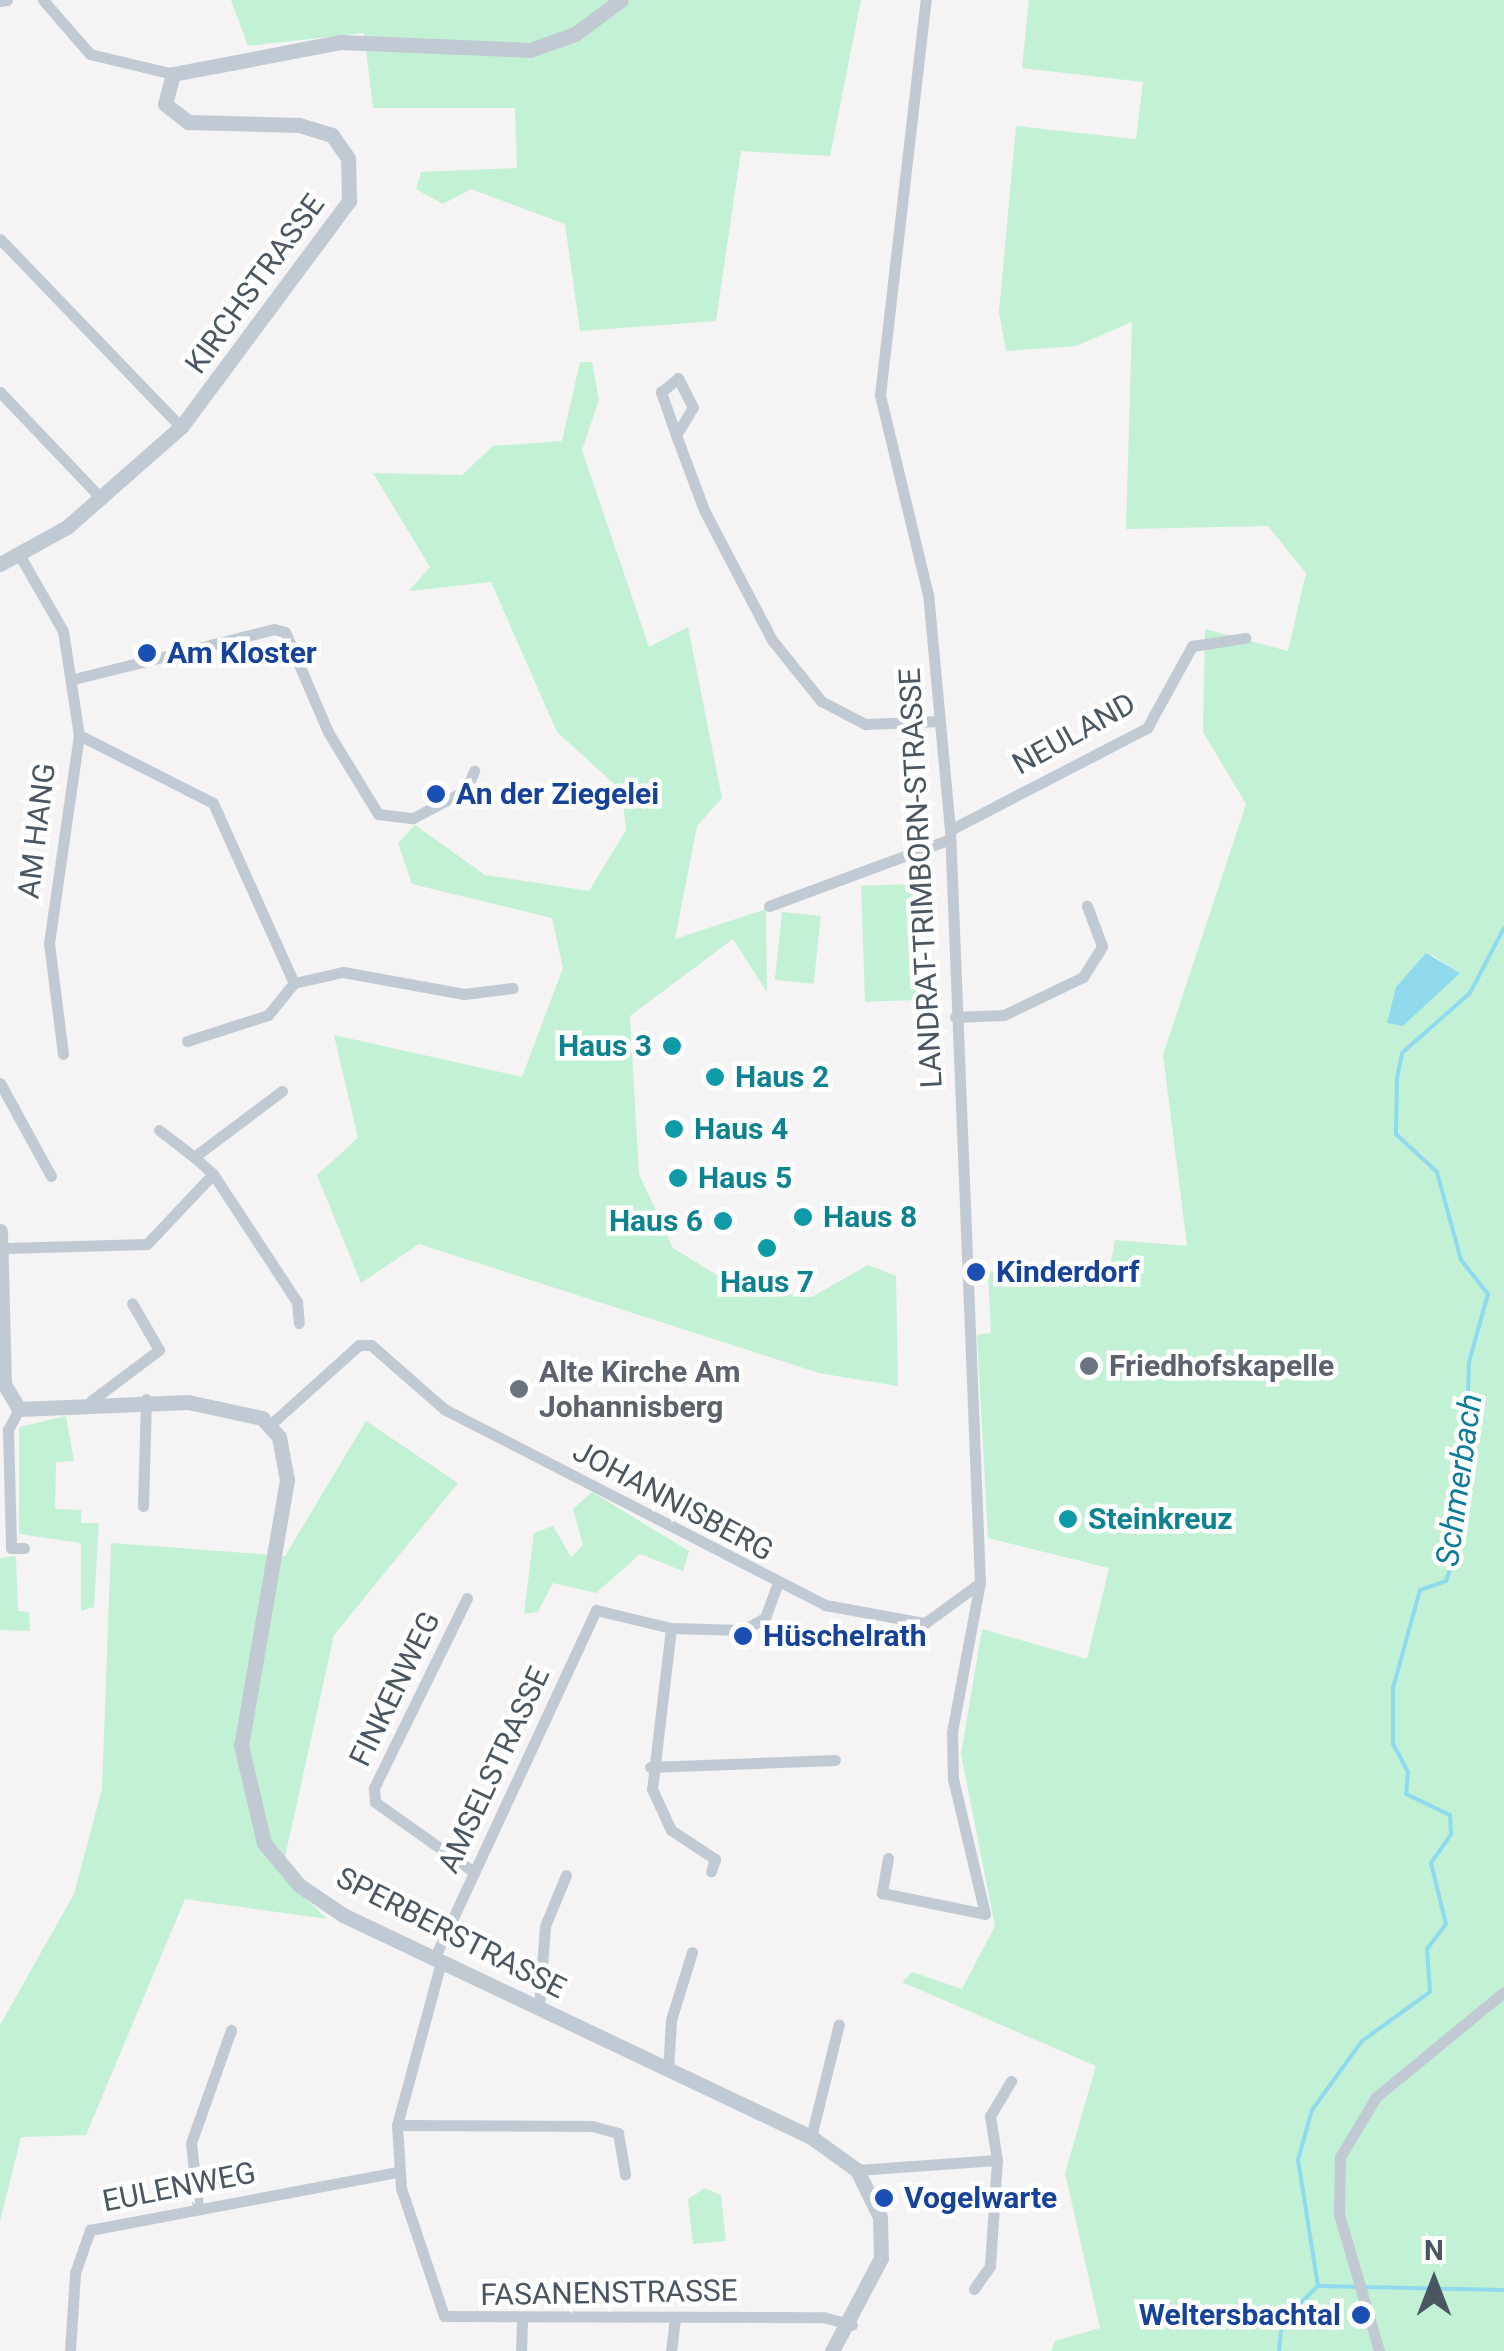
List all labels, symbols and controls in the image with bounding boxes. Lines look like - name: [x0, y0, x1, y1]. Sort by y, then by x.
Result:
- street label: KIRCHSTRASSE: [178, 187, 332, 381]
- place label: Am Kloster: [167, 635, 317, 671]
- marker: Am Kloster: [136, 642, 158, 664]
- street label: LANDRAT-TRIMBORN-STRASSE: [892, 667, 950, 1089]
- street label: NEULAND: [1006, 686, 1142, 782]
- street label: AM HANG: [11, 761, 63, 901]
- place label: An der Ziegelei: [456, 776, 659, 812]
- marker: An der Ziegelei: [425, 783, 447, 805]
- place label: Haus 3: [558, 1028, 652, 1064]
- marker: Haus 3: [661, 1035, 683, 1057]
- place label: Haus 2: [735, 1059, 829, 1095]
- marker: Haus 2: [704, 1066, 726, 1088]
- place label: Haus 4: [694, 1111, 788, 1147]
- marker: Haus 4: [663, 1118, 685, 1140]
- place label: Haus 5: [698, 1160, 792, 1196]
- marker: Haus 5: [667, 1167, 689, 1189]
- place label: Haus 8: [823, 1199, 917, 1235]
- place label: Haus 6: [609, 1203, 703, 1239]
- marker: Haus 8: [792, 1206, 814, 1228]
- marker: Haus 6: [712, 1210, 734, 1232]
- marker: Haus 7: [756, 1237, 778, 1259]
- place label: Kinderdorf: [996, 1254, 1139, 1290]
- marker: Kinderdorf: [965, 1261, 987, 1283]
- place label: Haus 7: [720, 1264, 814, 1300]
- place label: Friedhofskapelle: [1109, 1348, 1334, 1384]
- place label: Alte Kirche Am Johannisberg: [539, 1354, 740, 1424]
- marker: Friedhofskapelle: [1078, 1355, 1100, 1377]
- marker: Alte Kirche Am Johannisberg: [508, 1378, 530, 1400]
- water label: Schmerbach: [1428, 1391, 1490, 1569]
- street label: JOHANNISBERG: [567, 1433, 779, 1569]
- place label: Steinkreuz: [1088, 1501, 1233, 1537]
- marker: Steinkreuz: [1057, 1508, 1079, 1530]
- street label: FINKENWEG: [342, 1606, 448, 1772]
- place label: Hüschelrath: [763, 1618, 926, 1654]
- marker: Hüschelrath: [732, 1625, 754, 1647]
- street label: AMSELSTRASSE: [431, 1661, 557, 1879]
- street label: SPERBERSTRASSE: [330, 1860, 572, 2006]
- street label: EULENWEG: [99, 2155, 259, 2219]
- place label: Vogelwarte: [904, 2180, 1057, 2216]
- marker: Vogelwarte: [873, 2187, 895, 2209]
- north arrow: [1384, 2231, 1484, 2331]
- text: N: [1424, 2234, 1444, 2267]
- street label: FASANENSTRASSE: [480, 2273, 738, 2313]
- place label: Weltersbachtal: [1139, 2297, 1341, 2333]
- marker: Weltersbachtal: [1350, 2304, 1372, 2326]

